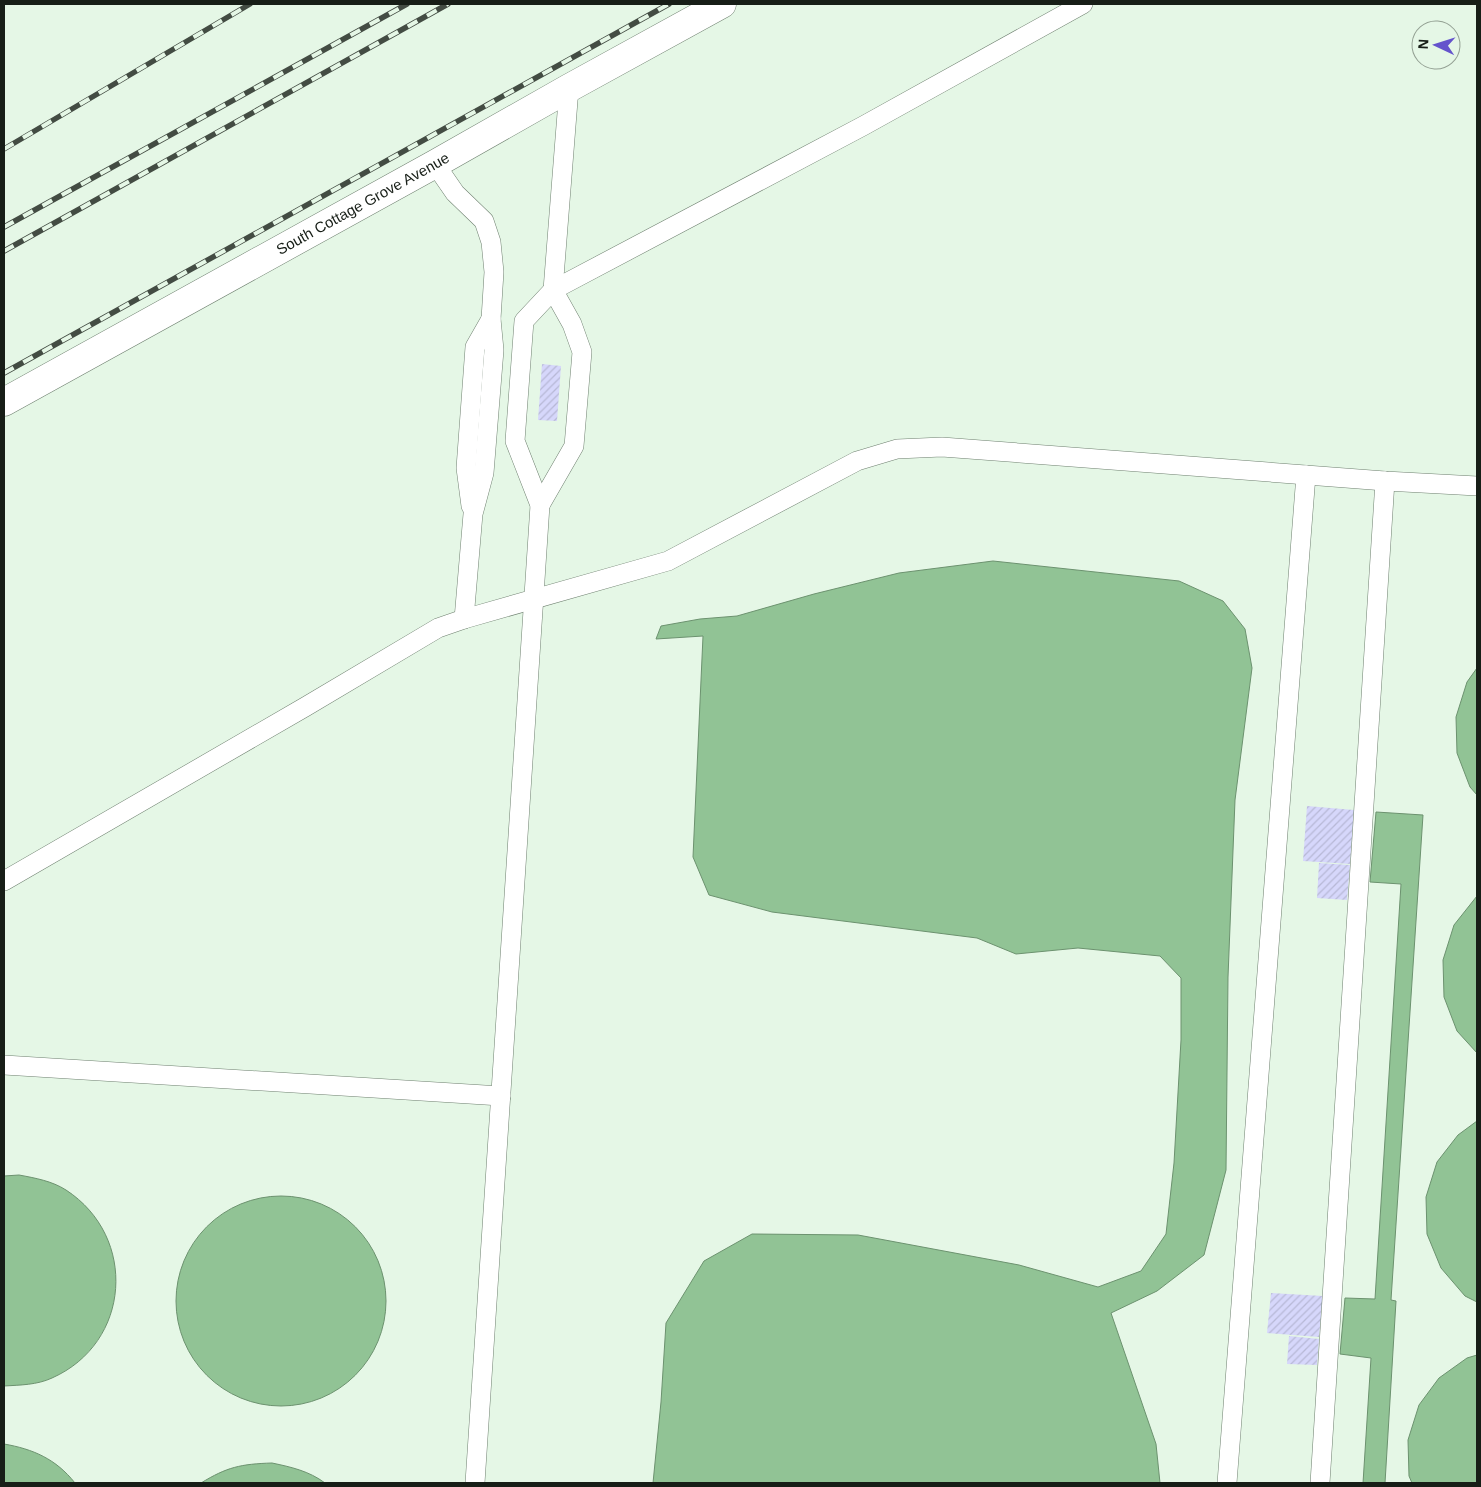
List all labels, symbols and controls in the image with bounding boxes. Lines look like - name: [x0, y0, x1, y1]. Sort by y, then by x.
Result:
- north arrow: [1411, 20, 1461, 70]
- text: N: [1415, 38, 1431, 50]
- street label: South Cottage Grove Avenue: [273, 149, 452, 258]

